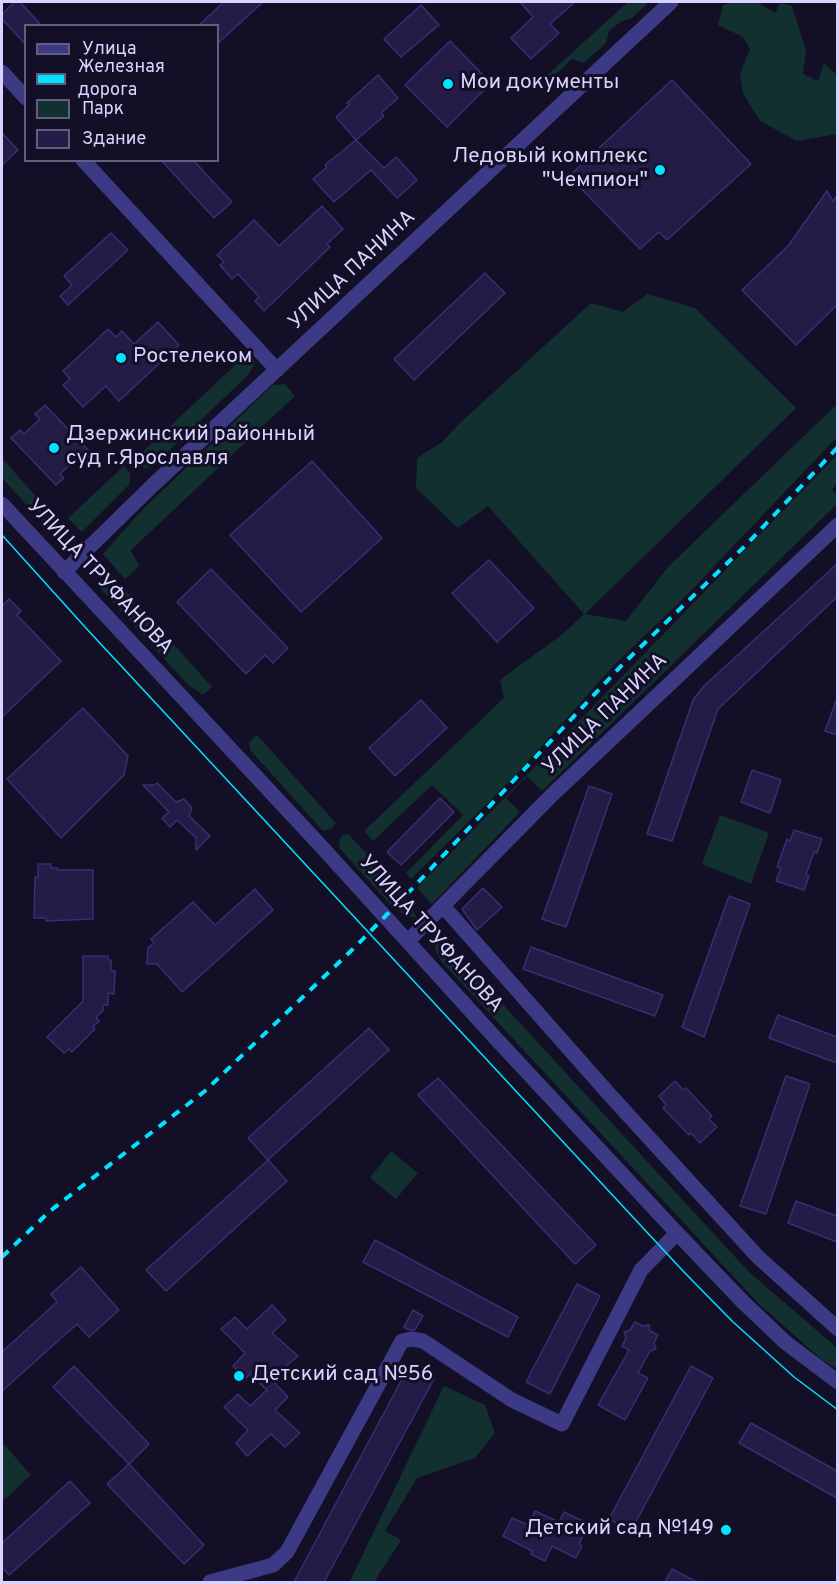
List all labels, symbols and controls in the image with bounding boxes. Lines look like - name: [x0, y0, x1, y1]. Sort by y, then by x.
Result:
- legend: [24, 24, 219, 162]
- text: Улица: [82, 38, 136, 61]
- text: Железная дорога: [78, 56, 165, 102]
- place label: Мои документы: [460, 71, 619, 97]
- marker: Мои документы: [441, 77, 455, 91]
- text: Парк: [82, 98, 124, 121]
- text: Здание: [82, 128, 146, 151]
- place label: Ледовый комплекс "Чемпион": [452, 145, 648, 195]
- marker: Ледовый комплекс "Чемпион": [653, 163, 667, 177]
- street label: УЛИЦА ПАНИНА: [284, 206, 422, 336]
- place label: Ростелеком: [133, 345, 252, 371]
- marker: Ростелеком: [114, 351, 128, 365]
- place label: Дзержинский районный суд г.Ярославля: [66, 423, 315, 473]
- marker: Дзержинский районный суд г.Ярославля: [47, 441, 61, 455]
- street label: УЛИЦА ТРУФАНОВА: [20, 495, 178, 661]
- street label: УЛИЦА ПАНИНА: [538, 649, 674, 781]
- street label: УЛИЦА ТРУФАНОВА: [353, 851, 507, 1019]
- place label: Детский сад №56: [251, 1363, 433, 1389]
- marker: Детский сад №56: [232, 1369, 246, 1383]
- place label: Детский сад №149: [525, 1517, 714, 1543]
- marker: Детский сад №149: [719, 1523, 733, 1537]

